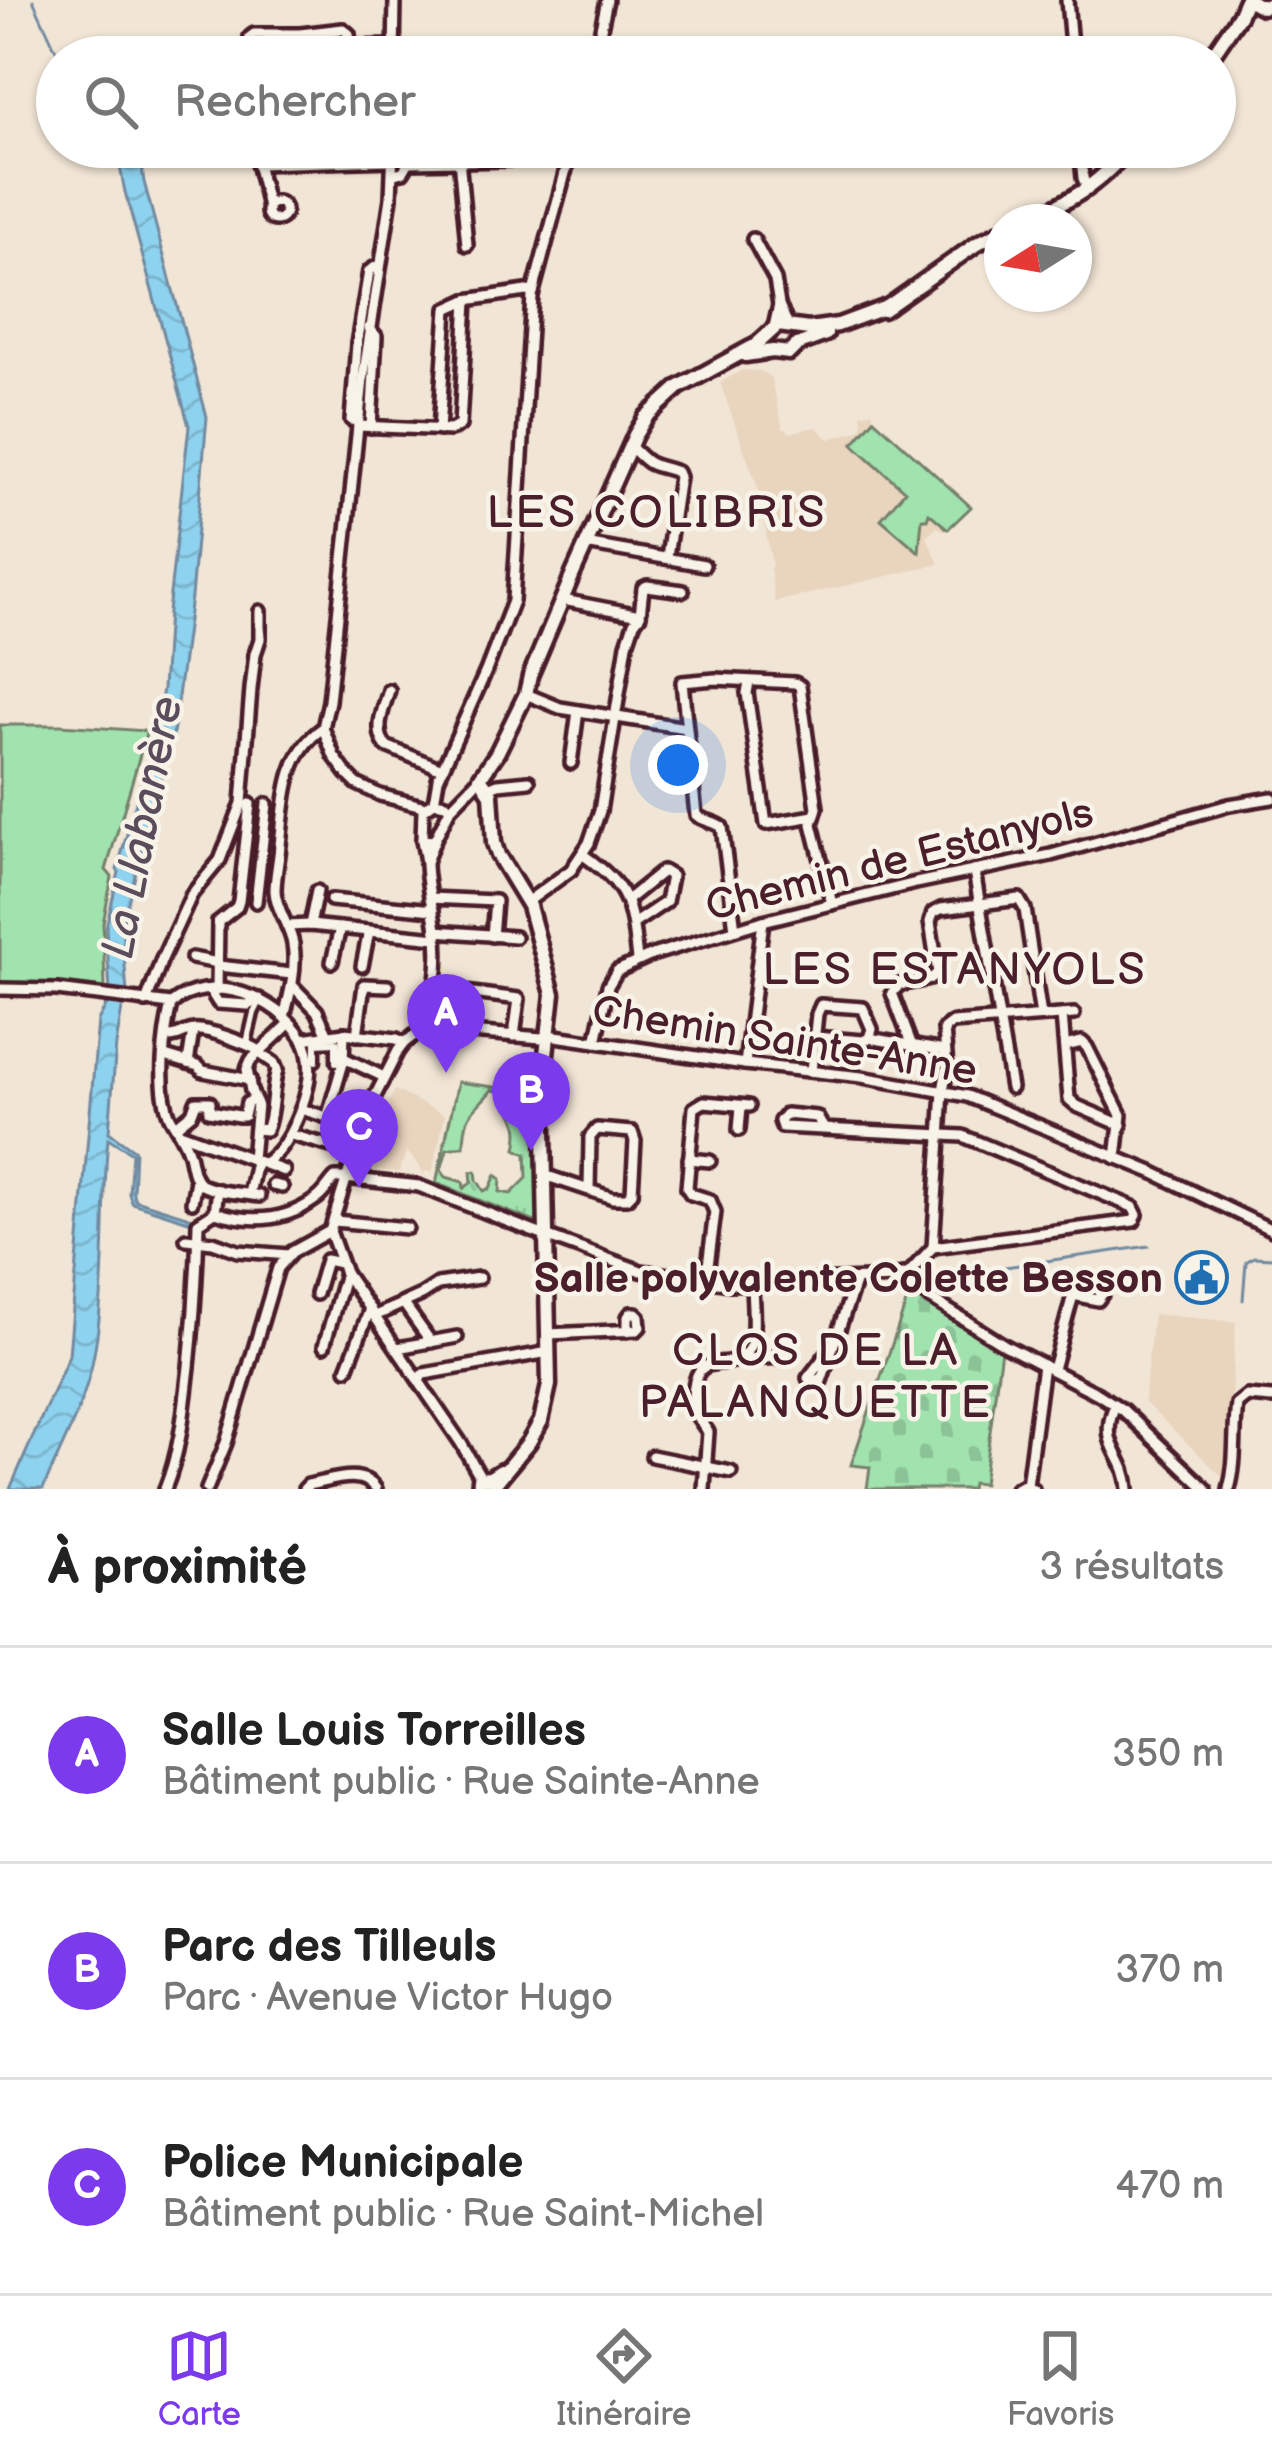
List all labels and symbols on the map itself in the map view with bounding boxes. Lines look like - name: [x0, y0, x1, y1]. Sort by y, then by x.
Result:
- north arrow: [984, 204, 1092, 312]
- district label: LES COLIBRIS: [486, 486, 828, 541]
- water label: La Llabanère: [91, 692, 196, 963]
- your location: [648, 735, 708, 795]
- street label: Chemin de Estanyols: [701, 788, 1099, 933]
- district label: LES ESTANYOLS: [762, 943, 1148, 998]
- pin: A: [407, 974, 485, 1073]
- street label: Chemin Sainte-Anne: [589, 986, 981, 1097]
- pin: B: [492, 1052, 570, 1151]
- pin: C: [320, 1089, 398, 1188]
- public building icon: Salle polyvalente Colette Besson: [1174, 1249, 1230, 1305]
- place label: Salle polyvalente Colette Besson: [534, 1254, 1163, 1305]
- district label: CLOS DE LA PALANQUETTE: [639, 1324, 993, 1431]

